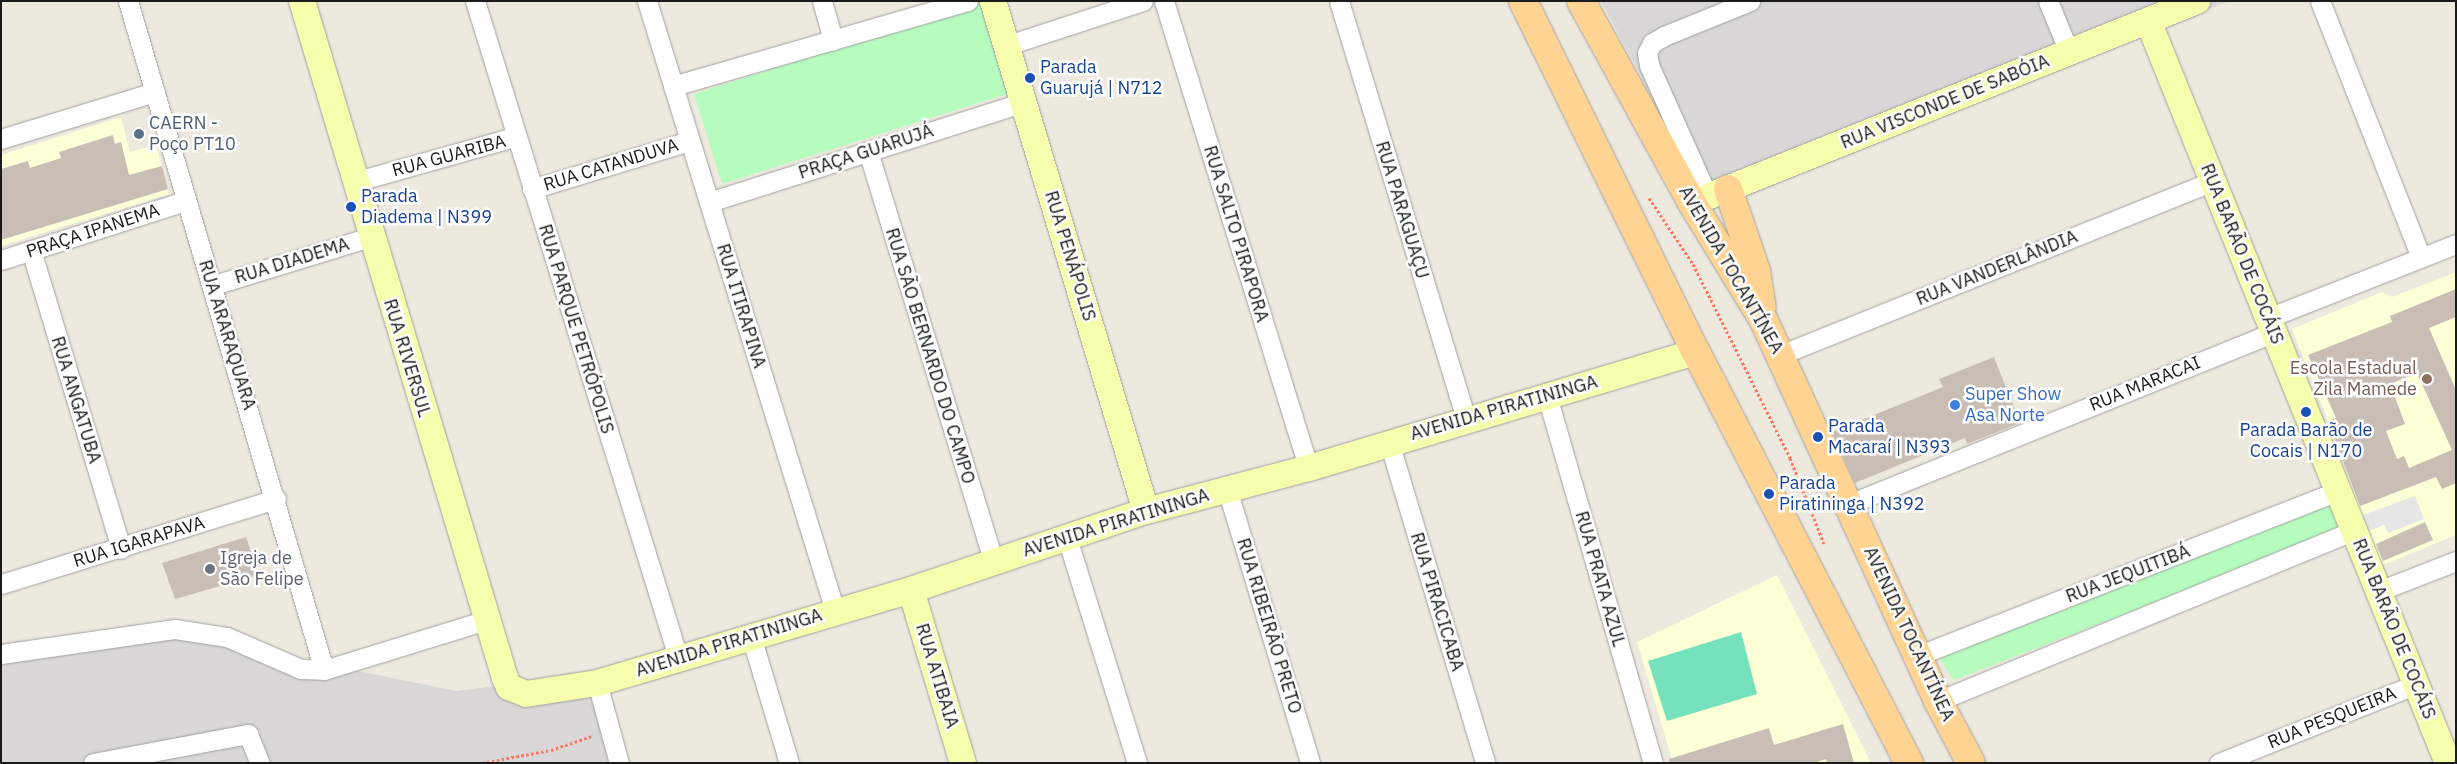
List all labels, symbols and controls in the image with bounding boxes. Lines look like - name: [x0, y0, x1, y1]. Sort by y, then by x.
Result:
- street label: RUA VISCONDE DE SABÓIA: [1838, 50, 2052, 154]
- place label: Parada Guarujá | N712: [1040, 57, 1163, 100]
- marker: Parada Guarujá | N712: [1024, 72, 1036, 84]
- place label: CAERN - Poço PT10: [149, 113, 236, 156]
- street label: PRAÇA GUARUJÁ: [796, 120, 936, 184]
- marker: CAERN - Poço PT10: [133, 128, 145, 140]
- street label: RUA GUARIBA: [390, 130, 508, 182]
- street label: RUA CATANDUVA: [541, 134, 681, 196]
- street label: RUA PARAGUAÇU: [1371, 139, 1433, 281]
- street label: RUA SALTO PIRAPORA: [1199, 143, 1273, 325]
- street label: RUA BARÃO DE COCÁIS: [2196, 161, 2288, 347]
- street label: AVENIDA TOCANTÍNEA: [1674, 182, 1788, 358]
- place label: Parada Diadema | N399: [361, 186, 492, 228]
- street label: RUA PENÁPOLIS: [1040, 188, 1100, 324]
- street label: PRAÇA IPANEMA: [24, 199, 162, 263]
- marker: Parada Diadema | N399: [345, 201, 357, 213]
- street label: RUA PARQUE PETRÓPOLIS: [534, 222, 618, 436]
- street label: RUA SÃO BERNARDO DO CAMPO: [881, 225, 979, 487]
- street label: RUA VANDERLÂNDIA: [1913, 226, 2081, 310]
- street label: RUA DIADEMA: [232, 233, 352, 289]
- street label: RUA ITIRAPINA: [712, 241, 770, 371]
- street label: RUA ARARAQUARA: [194, 257, 260, 413]
- street label: RUA RIVERSUL: [379, 296, 435, 420]
- street label: RUA ANGATUBA: [46, 334, 106, 466]
- street label: RUA MARACAI: [2086, 352, 2204, 416]
- place label: Escola Estadual Zila Mamede: [2290, 358, 2417, 400]
- street label: AVENIDA PIRATININGA: [1408, 371, 1600, 445]
- marker: Escola Estadual Zila Mamede: [2421, 373, 2433, 385]
- place label: Super Show Asa Norte: [1965, 384, 2061, 426]
- marker: Super Show Asa Norte: [1949, 399, 1961, 411]
- marker: Parada Barão de Cocais | N170: [2300, 406, 2312, 418]
- place label: Parada Macaraí | N393: [1828, 416, 1951, 458]
- place label: Parada Barão de Cocais | N170: [2240, 420, 2372, 462]
- marker: Parada Macaraí | N393: [1812, 431, 1824, 443]
- place label: Parada Piratininga | N392: [1779, 473, 1925, 516]
- street label: AVENIDA PIRATININGA: [1020, 484, 1212, 562]
- marker: Parada Piratininga | N392: [1763, 488, 1775, 500]
- street label: RUA PRATA AZUL: [1570, 509, 1630, 649]
- street label: RUA IGARAPAVA: [71, 512, 207, 572]
- street label: RUA PIRACICABA: [1406, 530, 1468, 674]
- street label: RUA RIBEIRÃO PRETO: [1232, 536, 1306, 716]
- street label: RUA BARÃO DE COCÁIS: [2348, 536, 2440, 722]
- street label: RUA JEQUITIBÁ: [2063, 540, 2193, 608]
- street label: AVENIDA TOCANTÍNEA: [1859, 543, 1959, 725]
- place label: Igreja de São Felipe: [220, 548, 304, 590]
- marker: Igreja de São Felipe: [204, 563, 216, 575]
- street label: AVENIDA PIRATININGA: [633, 604, 825, 682]
- street label: RUA ATIBAIA: [911, 621, 963, 731]
- street label: RUA PESQUEIRA: [2265, 682, 2399, 754]

